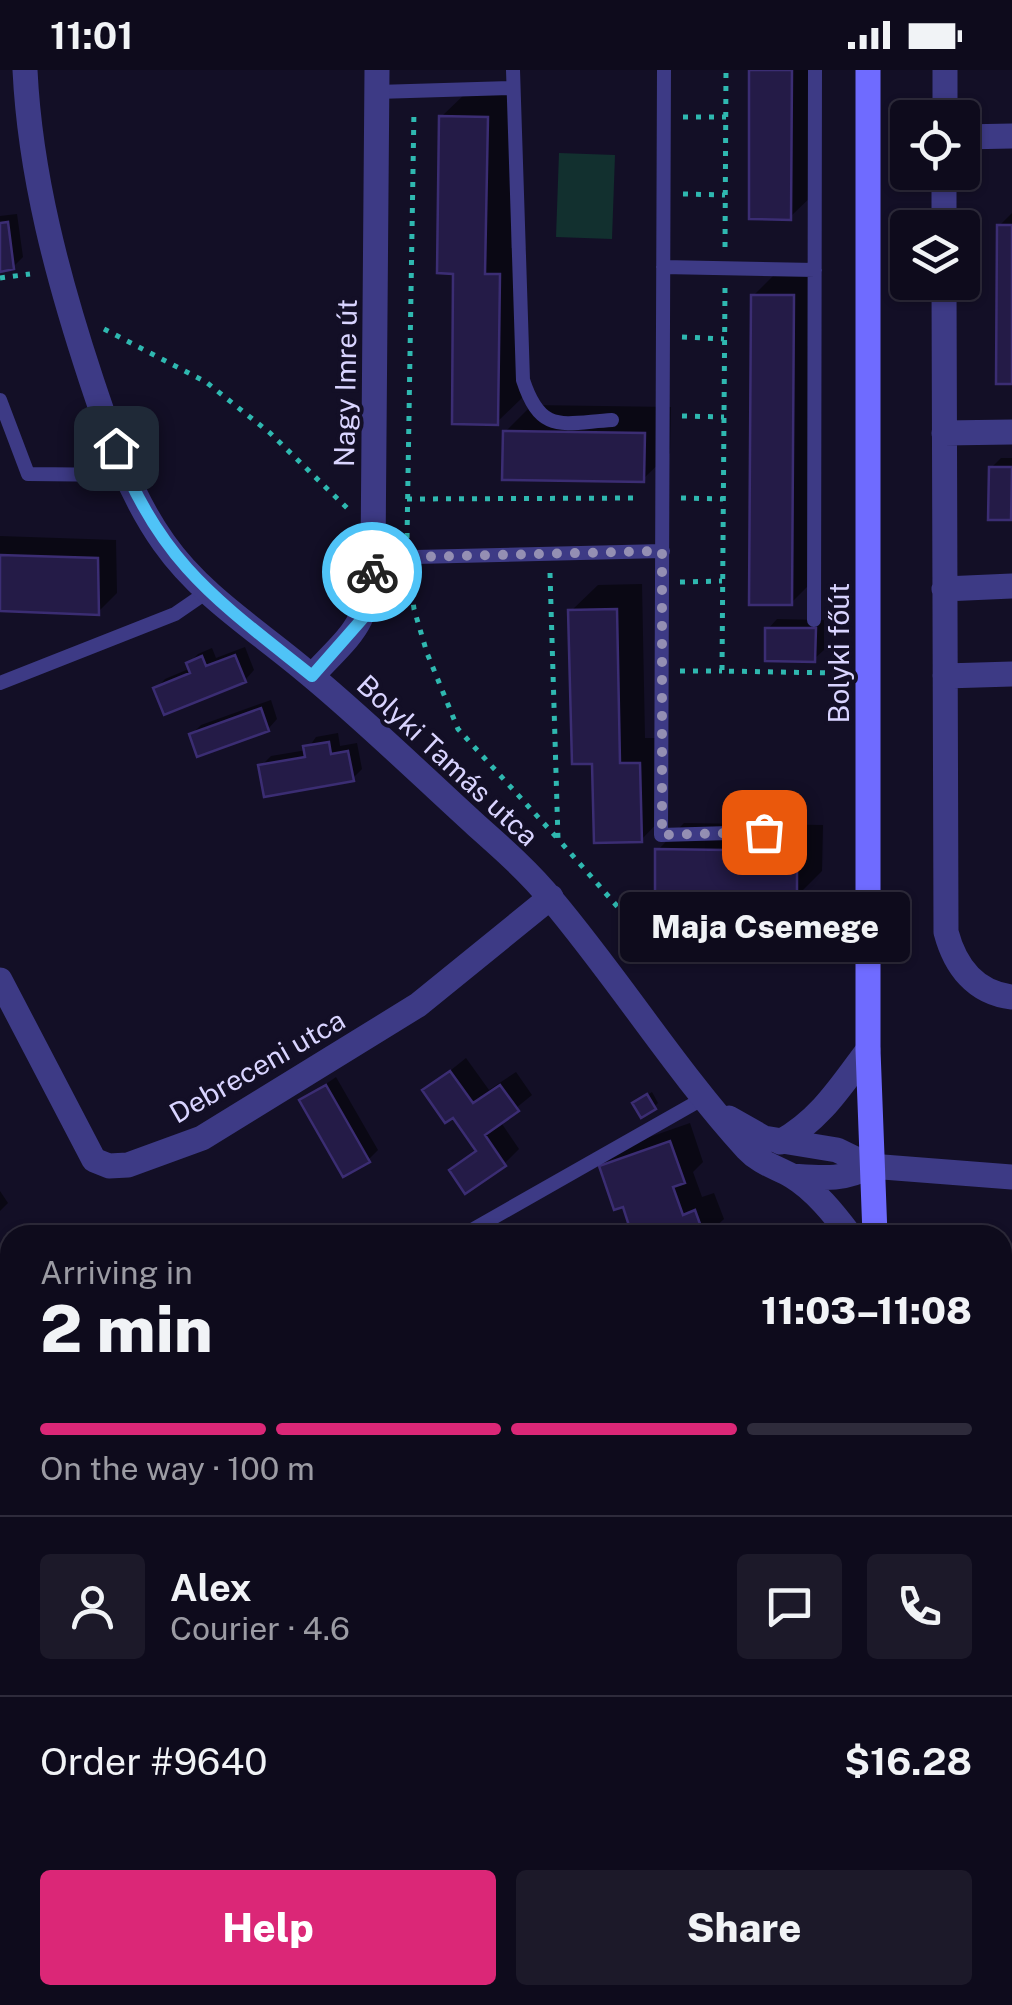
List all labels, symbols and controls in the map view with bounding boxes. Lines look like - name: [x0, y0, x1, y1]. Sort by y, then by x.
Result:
- text: 11:01: [50, 13, 134, 58]
- map controls: [890, 100, 980, 300]
- button: locate: [890, 100, 980, 190]
- button: layers: [890, 210, 980, 300]
- street label: Nagy Imre út: [327, 299, 363, 467]
- pin: [74, 406, 159, 491]
- icon: home: [89, 421, 144, 476]
- courier: [322, 522, 422, 622]
- icon: bike: [345, 545, 400, 600]
- street label: Bolyki főút: [822, 583, 855, 723]
- street label: Bolyki Tamás utca: [351, 668, 545, 852]
- pin: [722, 790, 807, 875]
- icon: bag: [737, 805, 792, 860]
- callout: Maja Csemege: [619, 892, 909, 962]
- text: Maja Csemege: [651, 908, 879, 945]
- street label: Debreceni utca: [164, 1003, 350, 1129]
- text: Arriving in: [40, 1254, 193, 1291]
- text: 11:03–11:08: [761, 1288, 972, 1333]
- text: 2 min: [40, 1290, 213, 1367]
- text: On the way · 100 m: [40, 1450, 315, 1487]
- button: person: [40, 1554, 145, 1659]
- button: chat: [737, 1554, 842, 1659]
- button: phone: [867, 1554, 972, 1659]
- text: Alex: [170, 1565, 252, 1610]
- text: Courier · 4.6: [170, 1610, 350, 1647]
- text: Order #9640: [40, 1739, 268, 1784]
- text: $16.28: [844, 1739, 972, 1784]
- button: Help: [40, 1870, 496, 1985]
- button: Share: [516, 1870, 972, 1985]

